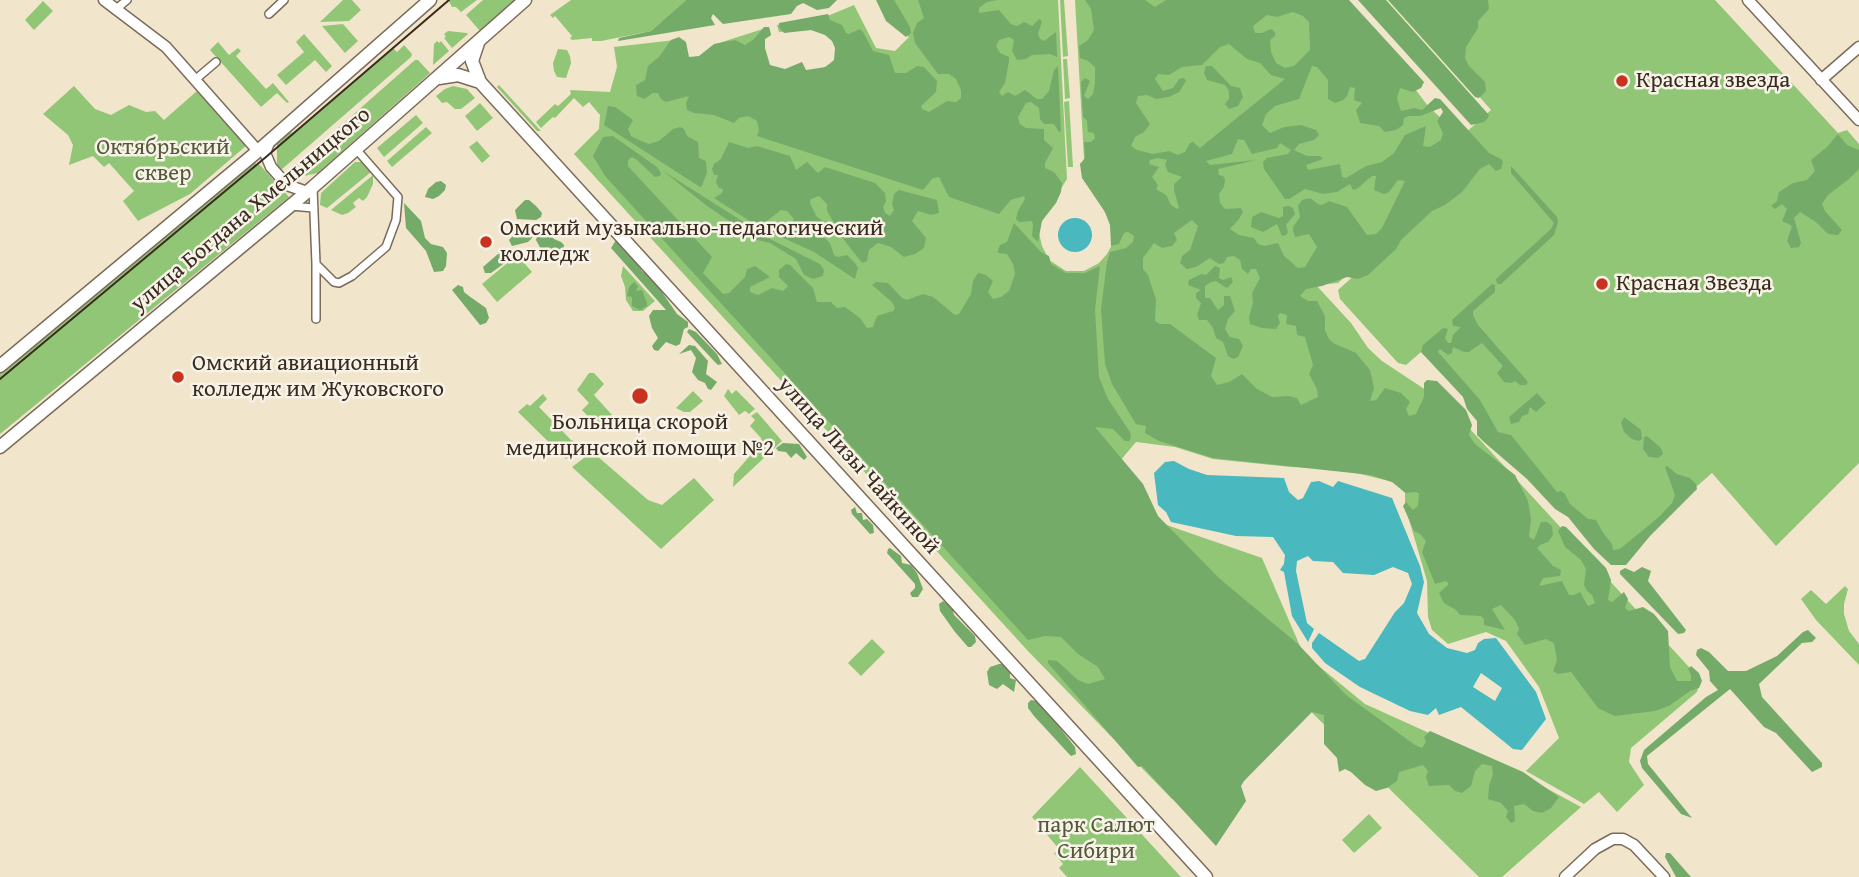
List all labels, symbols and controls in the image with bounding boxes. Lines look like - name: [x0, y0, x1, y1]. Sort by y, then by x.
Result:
- place label: Красная звезда: [1636, 67, 1790, 95]
- marker: Красная звезда: [1614, 73, 1630, 89]
- street label: улица Богдана Хмельницкого: [125, 101, 377, 319]
- park label: Октябрьский сквер: [96, 134, 230, 188]
- place label: Омский музыкально-педагогический колледж: [500, 215, 884, 269]
- marker: Омский музыкально-педагогический колледж: [478, 234, 494, 250]
- place label: Красная Звезда: [1616, 270, 1772, 298]
- marker: Красная Звезда: [1594, 276, 1610, 292]
- place label: Омский авиационный колледж им Жуковского: [192, 350, 444, 404]
- marker: Омский авиационный колледж им Жуковского: [170, 369, 186, 385]
- street label: улица Лизы Чайкиной: [771, 371, 945, 561]
- marker: Больница скорой медицинской помощи №2: [630, 386, 650, 406]
- place label: Больница скорой медицинской помощи №2: [506, 409, 774, 463]
- park label: парк Салют Сибири: [1037, 812, 1155, 866]

